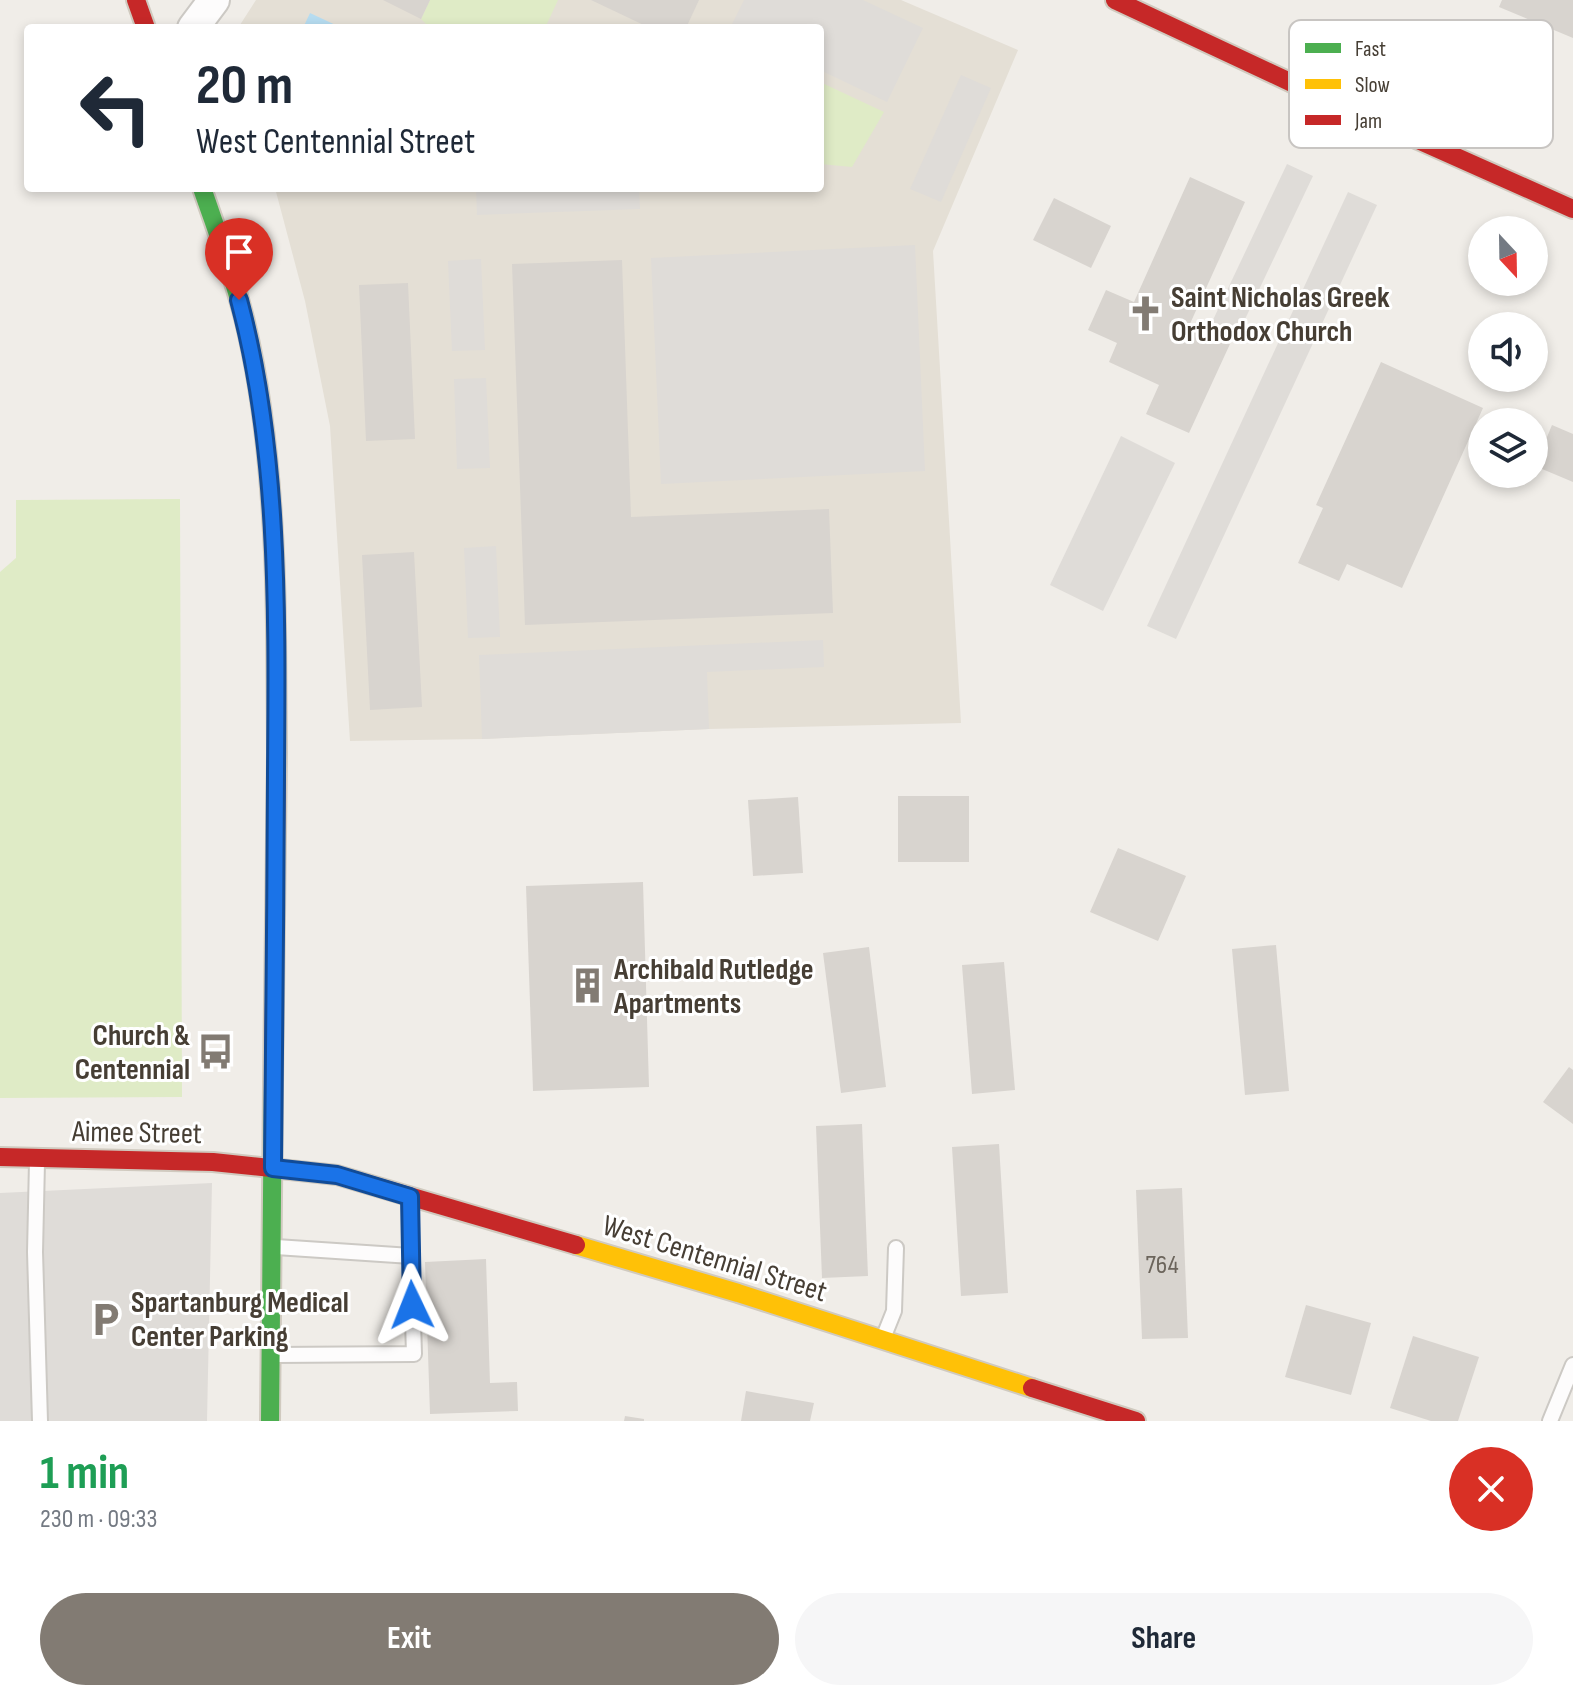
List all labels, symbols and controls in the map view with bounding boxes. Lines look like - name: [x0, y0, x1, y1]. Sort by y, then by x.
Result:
- legend: [1289, 20, 1553, 148]
- text: Fast: [1355, 36, 1386, 63]
- text: 20 m: [196, 53, 293, 120]
- icon: left: [64, 56, 168, 160]
- text: Slow: [1355, 72, 1390, 99]
- text: Jam: [1354, 108, 1382, 135]
- text: West Centennial Street: [196, 121, 475, 164]
- north arrow: [1468, 216, 1548, 296]
- map controls: [1468, 216, 1548, 488]
- pin: [205, 218, 273, 300]
- icon: arrive: [217, 230, 261, 274]
- place label: Saint Nicholas Greek Orthodox Church: [1171, 280, 1390, 350]
- church icon: Saint Nicholas Greek Orthodox Church: [1126, 295, 1164, 333]
- button: sound: [1468, 312, 1548, 392]
- button: layers: [1468, 408, 1548, 488]
- place label: Archibald Rutledge Apartments: [613, 952, 814, 1022]
- building icon: Archibald Rutledge Apartments: [569, 967, 607, 1005]
- place label: Church & Centennial: [75, 1018, 190, 1088]
- bus stop icon: Church & Centennial: [197, 1033, 235, 1071]
- street label: Aimee Street: [71, 1114, 202, 1152]
- street label: West Centennial Street: [598, 1208, 831, 1310]
- house number: 764: [1145, 1250, 1179, 1281]
- position arrow: [370, 1263, 454, 1347]
- place label: Spartanburg Medical Center Parking: [131, 1285, 349, 1355]
- parking icon: Spartanburg Medical Center Parking: [86, 1300, 124, 1338]
- text: 1 min: [40, 1445, 129, 1502]
- button: close: [1449, 1447, 1533, 1531]
- text: 230 m · 09:33: [40, 1504, 157, 1535]
- button: Exit: [40, 1593, 779, 1685]
- button: Share: [795, 1593, 1533, 1685]

